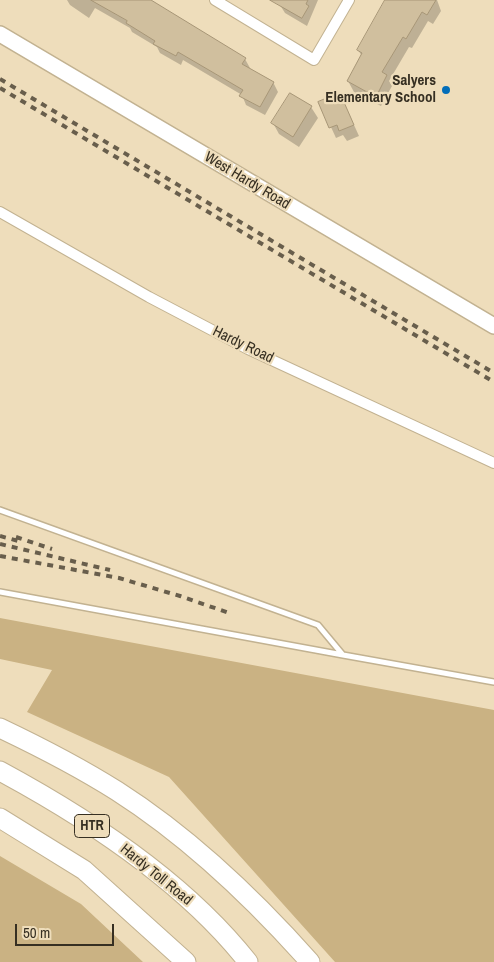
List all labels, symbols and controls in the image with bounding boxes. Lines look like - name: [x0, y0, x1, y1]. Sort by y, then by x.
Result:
- place label: Salyers Elementary School: [325, 72, 436, 107]
- marker: Salyers Elementary School: [440, 84, 452, 96]
- street label: West Hardy Road: [201, 148, 293, 214]
- street label: Hardy Road: [210, 323, 276, 367]
- road number: HTR: [74, 814, 110, 838]
- street label: Hardy Toll Road: [116, 840, 196, 910]
- scale bar: [18, 914, 116, 946]
- text: 50 m: [23, 922, 50, 943]

